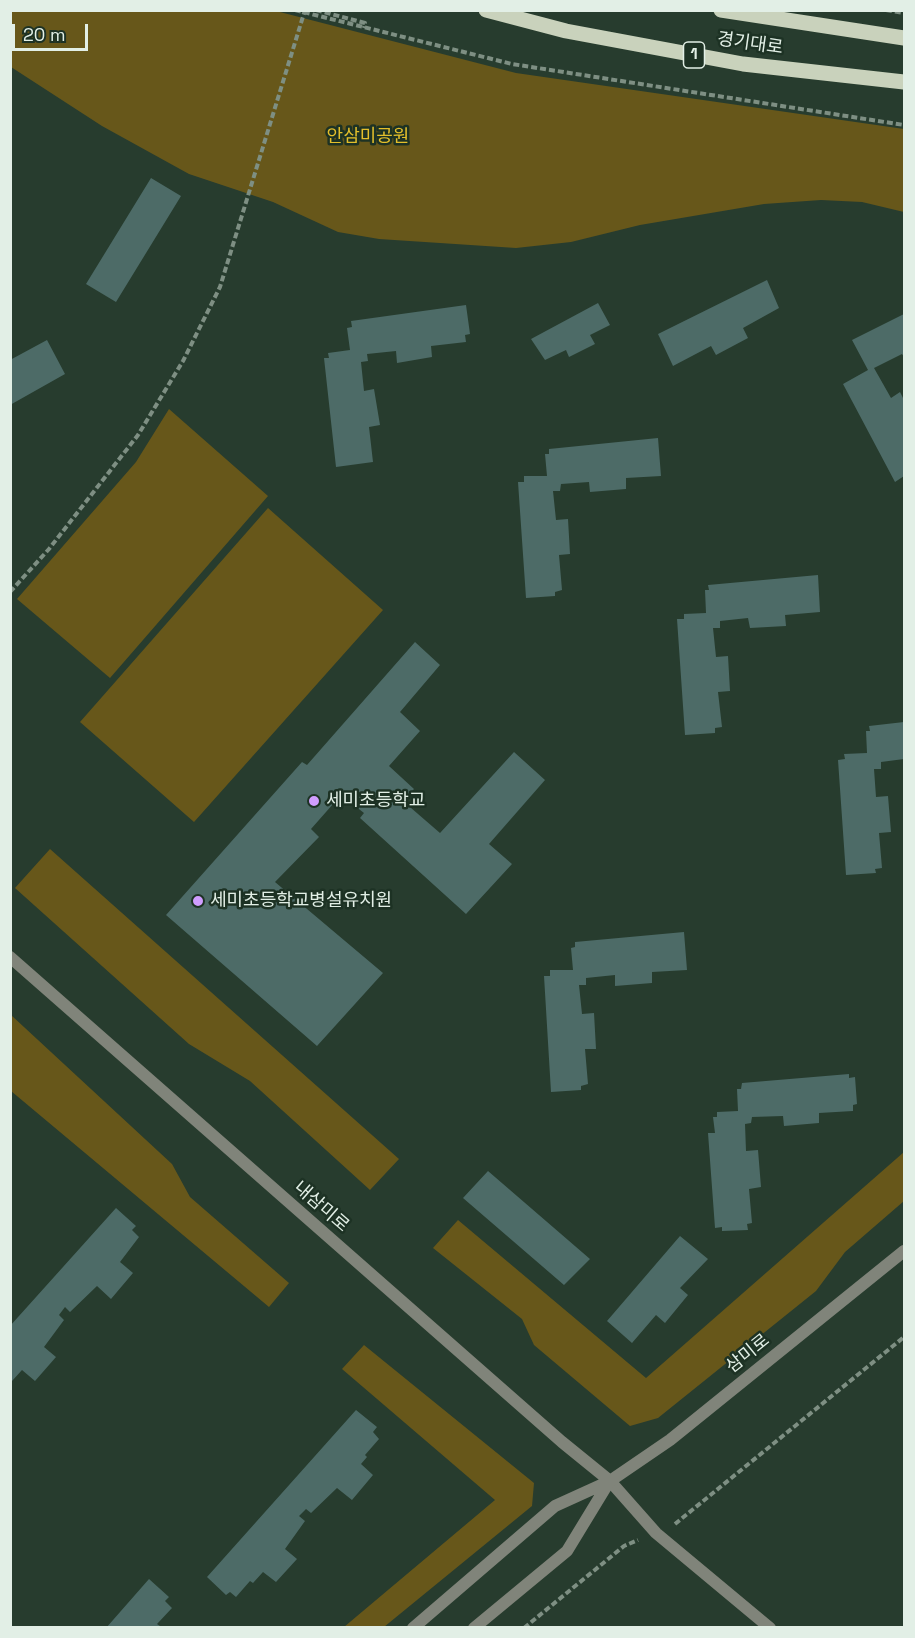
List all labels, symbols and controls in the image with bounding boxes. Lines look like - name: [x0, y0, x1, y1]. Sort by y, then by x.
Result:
- scale bar: [15, 12, 92, 50]
- text: 20 m: [23, 23, 66, 46]
- street label: 경기대로: [716, 29, 784, 59]
- road number: 1: [684, 42, 704, 68]
- park label: 안삼미공원: [327, 126, 409, 148]
- place label: 세미초등학교: [326, 790, 425, 812]
- marker: 세미초등학교: [307, 794, 321, 808]
- place label: 세미초등학교병설유치원: [210, 890, 392, 912]
- marker: 세미초등학교병설유치원: [191, 894, 205, 908]
- street label: 내삼미로: [289, 1177, 353, 1237]
- street label: 삼미로: [722, 1330, 774, 1378]

